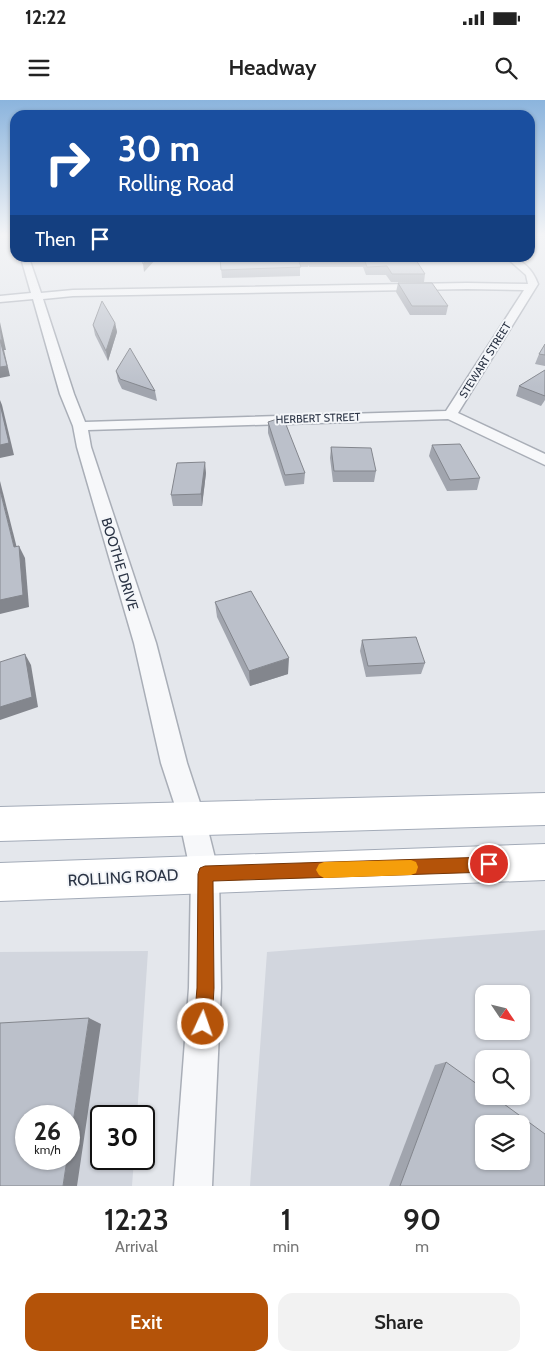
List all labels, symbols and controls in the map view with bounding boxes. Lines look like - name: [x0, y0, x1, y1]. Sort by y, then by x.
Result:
- text: 12:22: [25, 6, 66, 29]
- icon: menu: [25, 54, 53, 82]
- text: Headway: [229, 54, 316, 81]
- icon: search: [492, 54, 520, 82]
- text: 30 m: [118, 127, 200, 170]
- icon: right: [35, 130, 100, 195]
- text: Rolling Road: [118, 170, 234, 197]
- icon: arrive: [86, 225, 114, 253]
- text: Then: [35, 228, 76, 251]
- street label: STEWART STREET: [456, 319, 514, 401]
- street label: HERBERT STREET: [275, 410, 361, 426]
- street label: BOOTHE DRIVE: [97, 515, 143, 613]
- pin: [468, 843, 510, 885]
- icon: arrive: [475, 850, 503, 878]
- street label: ROLLING ROAD: [67, 865, 179, 890]
- north arrow: [475, 985, 530, 1040]
- map controls: [475, 985, 530, 1170]
- position arrow: [176, 997, 228, 1049]
- button: search: [475, 1050, 530, 1105]
- speed limit sign: 30: [90, 1105, 155, 1170]
- button: layers: [475, 1115, 530, 1170]
- text: 26: [34, 1116, 61, 1146]
- text: km/h: [34, 1142, 61, 1157]
- text: 12:23: [104, 1201, 169, 1238]
- text: 1: [281, 1201, 291, 1238]
- text: 90: [403, 1201, 441, 1238]
- text: Arrival: [115, 1237, 158, 1256]
- text: min: [273, 1237, 299, 1256]
- text: m: [415, 1237, 429, 1256]
- button: Exit: [25, 1293, 268, 1351]
- button: Share: [278, 1293, 520, 1351]

